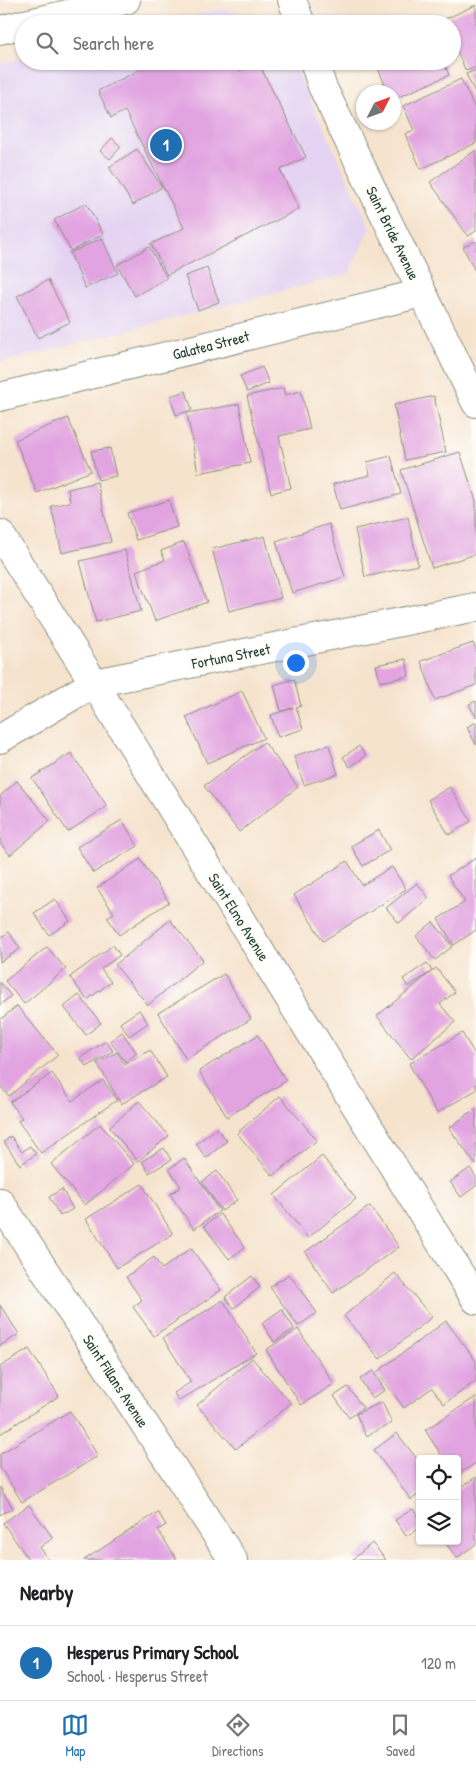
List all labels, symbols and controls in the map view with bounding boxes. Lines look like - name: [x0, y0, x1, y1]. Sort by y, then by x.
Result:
- search box: [15, 15, 461, 70]
- icon: search: [33, 29, 61, 57]
- text: Search here: [73, 30, 154, 56]
- north arrow: [356, 85, 401, 130]
- pin: 1: [150, 126, 182, 164]
- street label: Saint Bride Avenue: [361, 183, 425, 283]
- street label: Galatea Street: [170, 325, 252, 365]
- street label: Fortuna Street: [189, 638, 273, 674]
- your location: [283, 650, 309, 676]
- street label: Saint Elmo Avenue: [204, 869, 274, 965]
- street label: Saint Fillans Avenue: [78, 1330, 154, 1432]
- map controls: [416, 1455, 461, 1545]
- button: locate: [416, 1455, 461, 1500]
- button: layers: [416, 1500, 461, 1545]
- text: Nearby: [20, 1578, 73, 1607]
- text: Hesperus Primary School: [67, 1639, 238, 1665]
- text: 1: [33, 1652, 39, 1674]
- text: 120 m: [421, 1652, 456, 1674]
- text: School · Hesperus Street: [67, 1665, 208, 1687]
- tab: Map: [61, 1711, 89, 1760]
- tab: Directions: [212, 1711, 263, 1760]
- tab: Saved: [386, 1711, 415, 1760]

